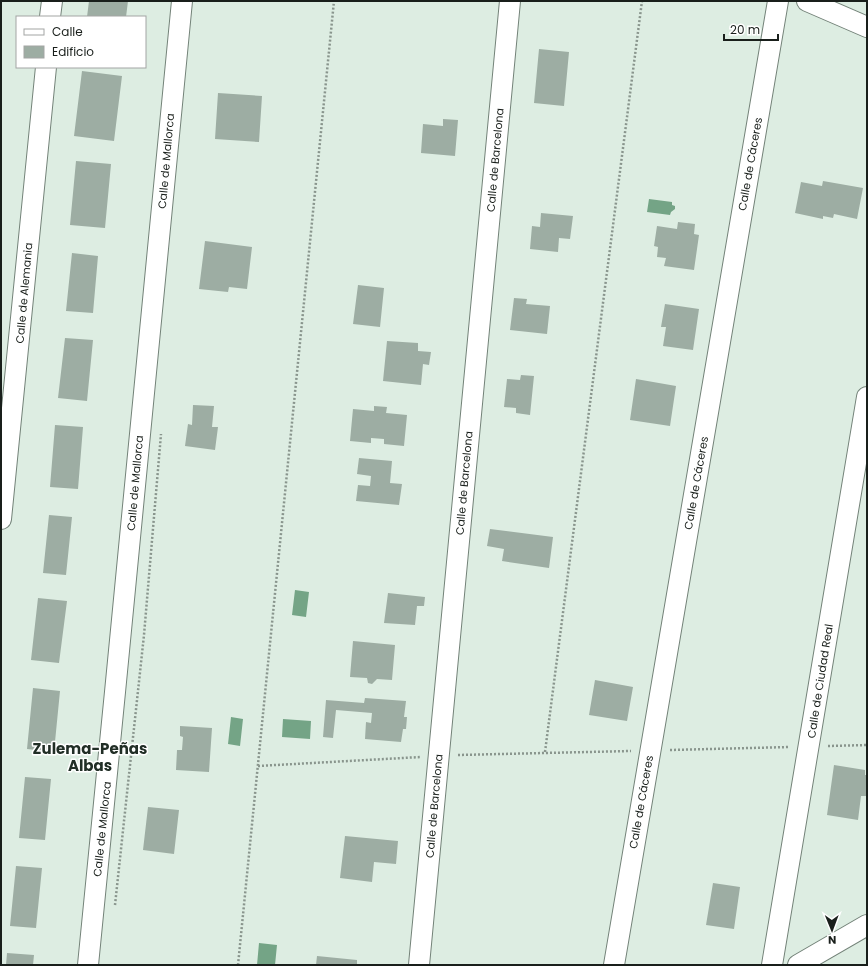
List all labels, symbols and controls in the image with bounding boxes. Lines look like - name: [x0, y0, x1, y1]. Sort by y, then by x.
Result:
- legend: [16, 16, 146, 68]
- scale bar: [724, 16, 778, 42]
- text: 20 m: [730, 21, 760, 38]
- text: Calle: [52, 23, 83, 40]
- text: Edificio: [52, 43, 94, 60]
- street label: Calle de Barcelona: [482, 107, 508, 213]
- street label: Calle de Mallorca: [154, 113, 178, 209]
- street label: Calle de Cáceres: [734, 116, 766, 212]
- street label: Calle de Alemania: [12, 242, 36, 344]
- street label: Calle de Barcelona: [451, 430, 477, 536]
- street label: Calle de Mallorca: [123, 435, 147, 531]
- street label: Calle de Cáceres: [680, 435, 712, 531]
- street label: Calle de Ciudad Real: [803, 623, 837, 739]
- district label: Zulema-Peñas Albas: [33, 738, 147, 776]
- street label: Calle de Barcelona: [421, 753, 447, 859]
- street label: Calle de Cáceres: [625, 754, 657, 850]
- street label: Calle de Mallorca: [89, 780, 115, 878]
- north arrow: [812, 910, 852, 950]
- text: N: [828, 932, 836, 948]

